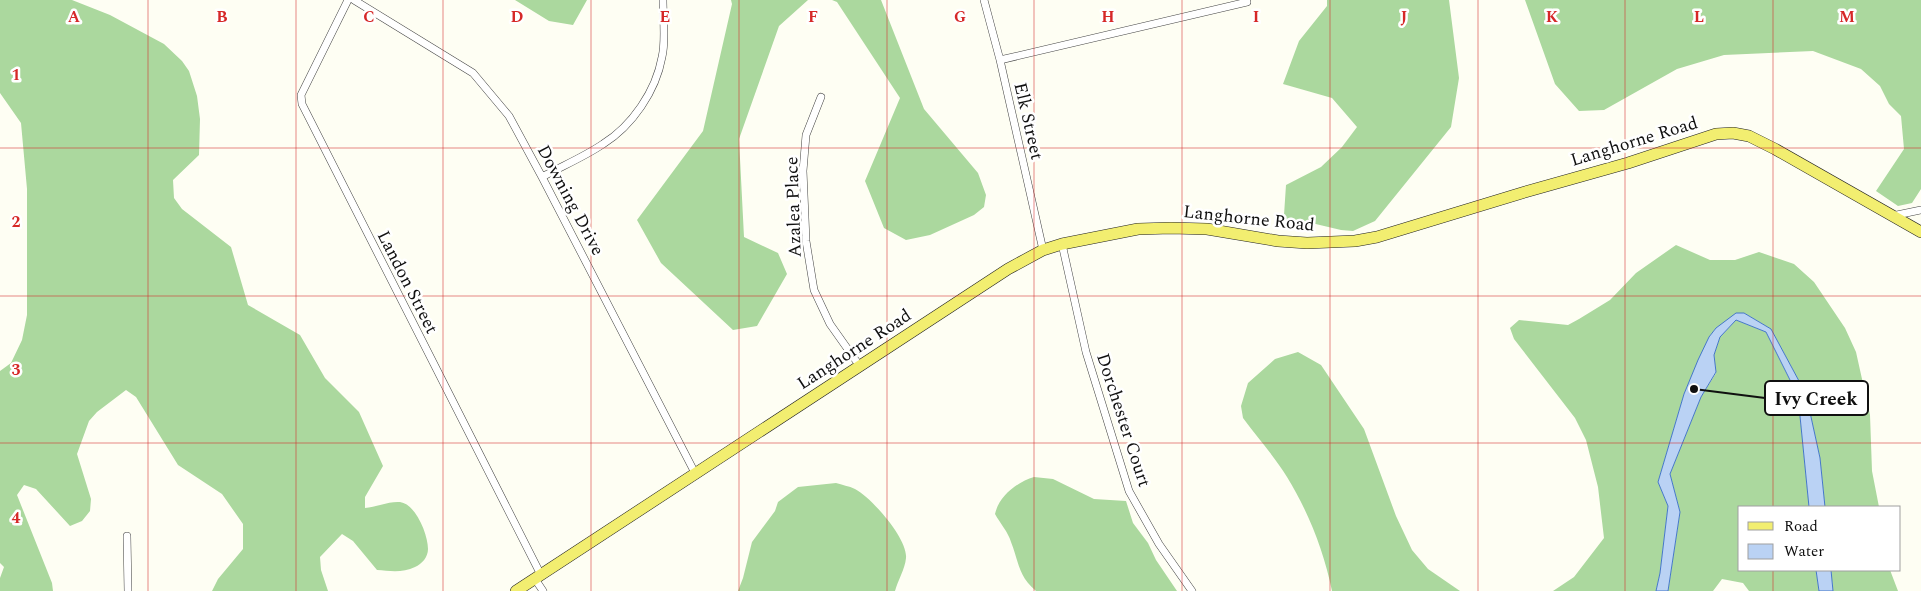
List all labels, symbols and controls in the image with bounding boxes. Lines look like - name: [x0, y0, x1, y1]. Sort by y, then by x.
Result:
- text: A: [68, 5, 81, 29]
- text: B: [216, 5, 228, 29]
- text: C: [363, 5, 375, 29]
- text: D: [511, 5, 524, 29]
- text: E: [660, 5, 670, 29]
- text: F: [808, 5, 818, 29]
- text: G: [954, 5, 966, 29]
- text: H: [1101, 5, 1115, 29]
- text: I: [1253, 5, 1259, 29]
- text: J: [1401, 5, 1408, 29]
- text: K: [1546, 5, 1559, 29]
- text: L: [1694, 5, 1704, 29]
- text: M: [1839, 5, 1855, 29]
- text: 1: [12, 63, 20, 87]
- street label: Elk Street: [1006, 80, 1051, 163]
- street label: Langhorne Road: [1567, 109, 1701, 174]
- street label: Downing Drive: [530, 140, 611, 260]
- street label: Azalea Place: [778, 156, 809, 258]
- street label: Langhorne Road: [1182, 198, 1316, 239]
- text: 2: [12, 210, 21, 234]
- street label: Landon Street: [370, 226, 445, 339]
- street label: Langhorne Road: [792, 302, 917, 397]
- street label: Dorchester Court: [1089, 350, 1158, 491]
- text: 3: [12, 358, 21, 382]
- callout: Ivy Creek: [1765, 381, 1868, 415]
- text: Ivy Creek: [1774, 385, 1858, 414]
- text: 4: [12, 506, 21, 530]
- legend: [1738, 506, 1901, 571]
- text: Road: [1784, 515, 1818, 538]
- text: Water: [1784, 540, 1824, 563]

